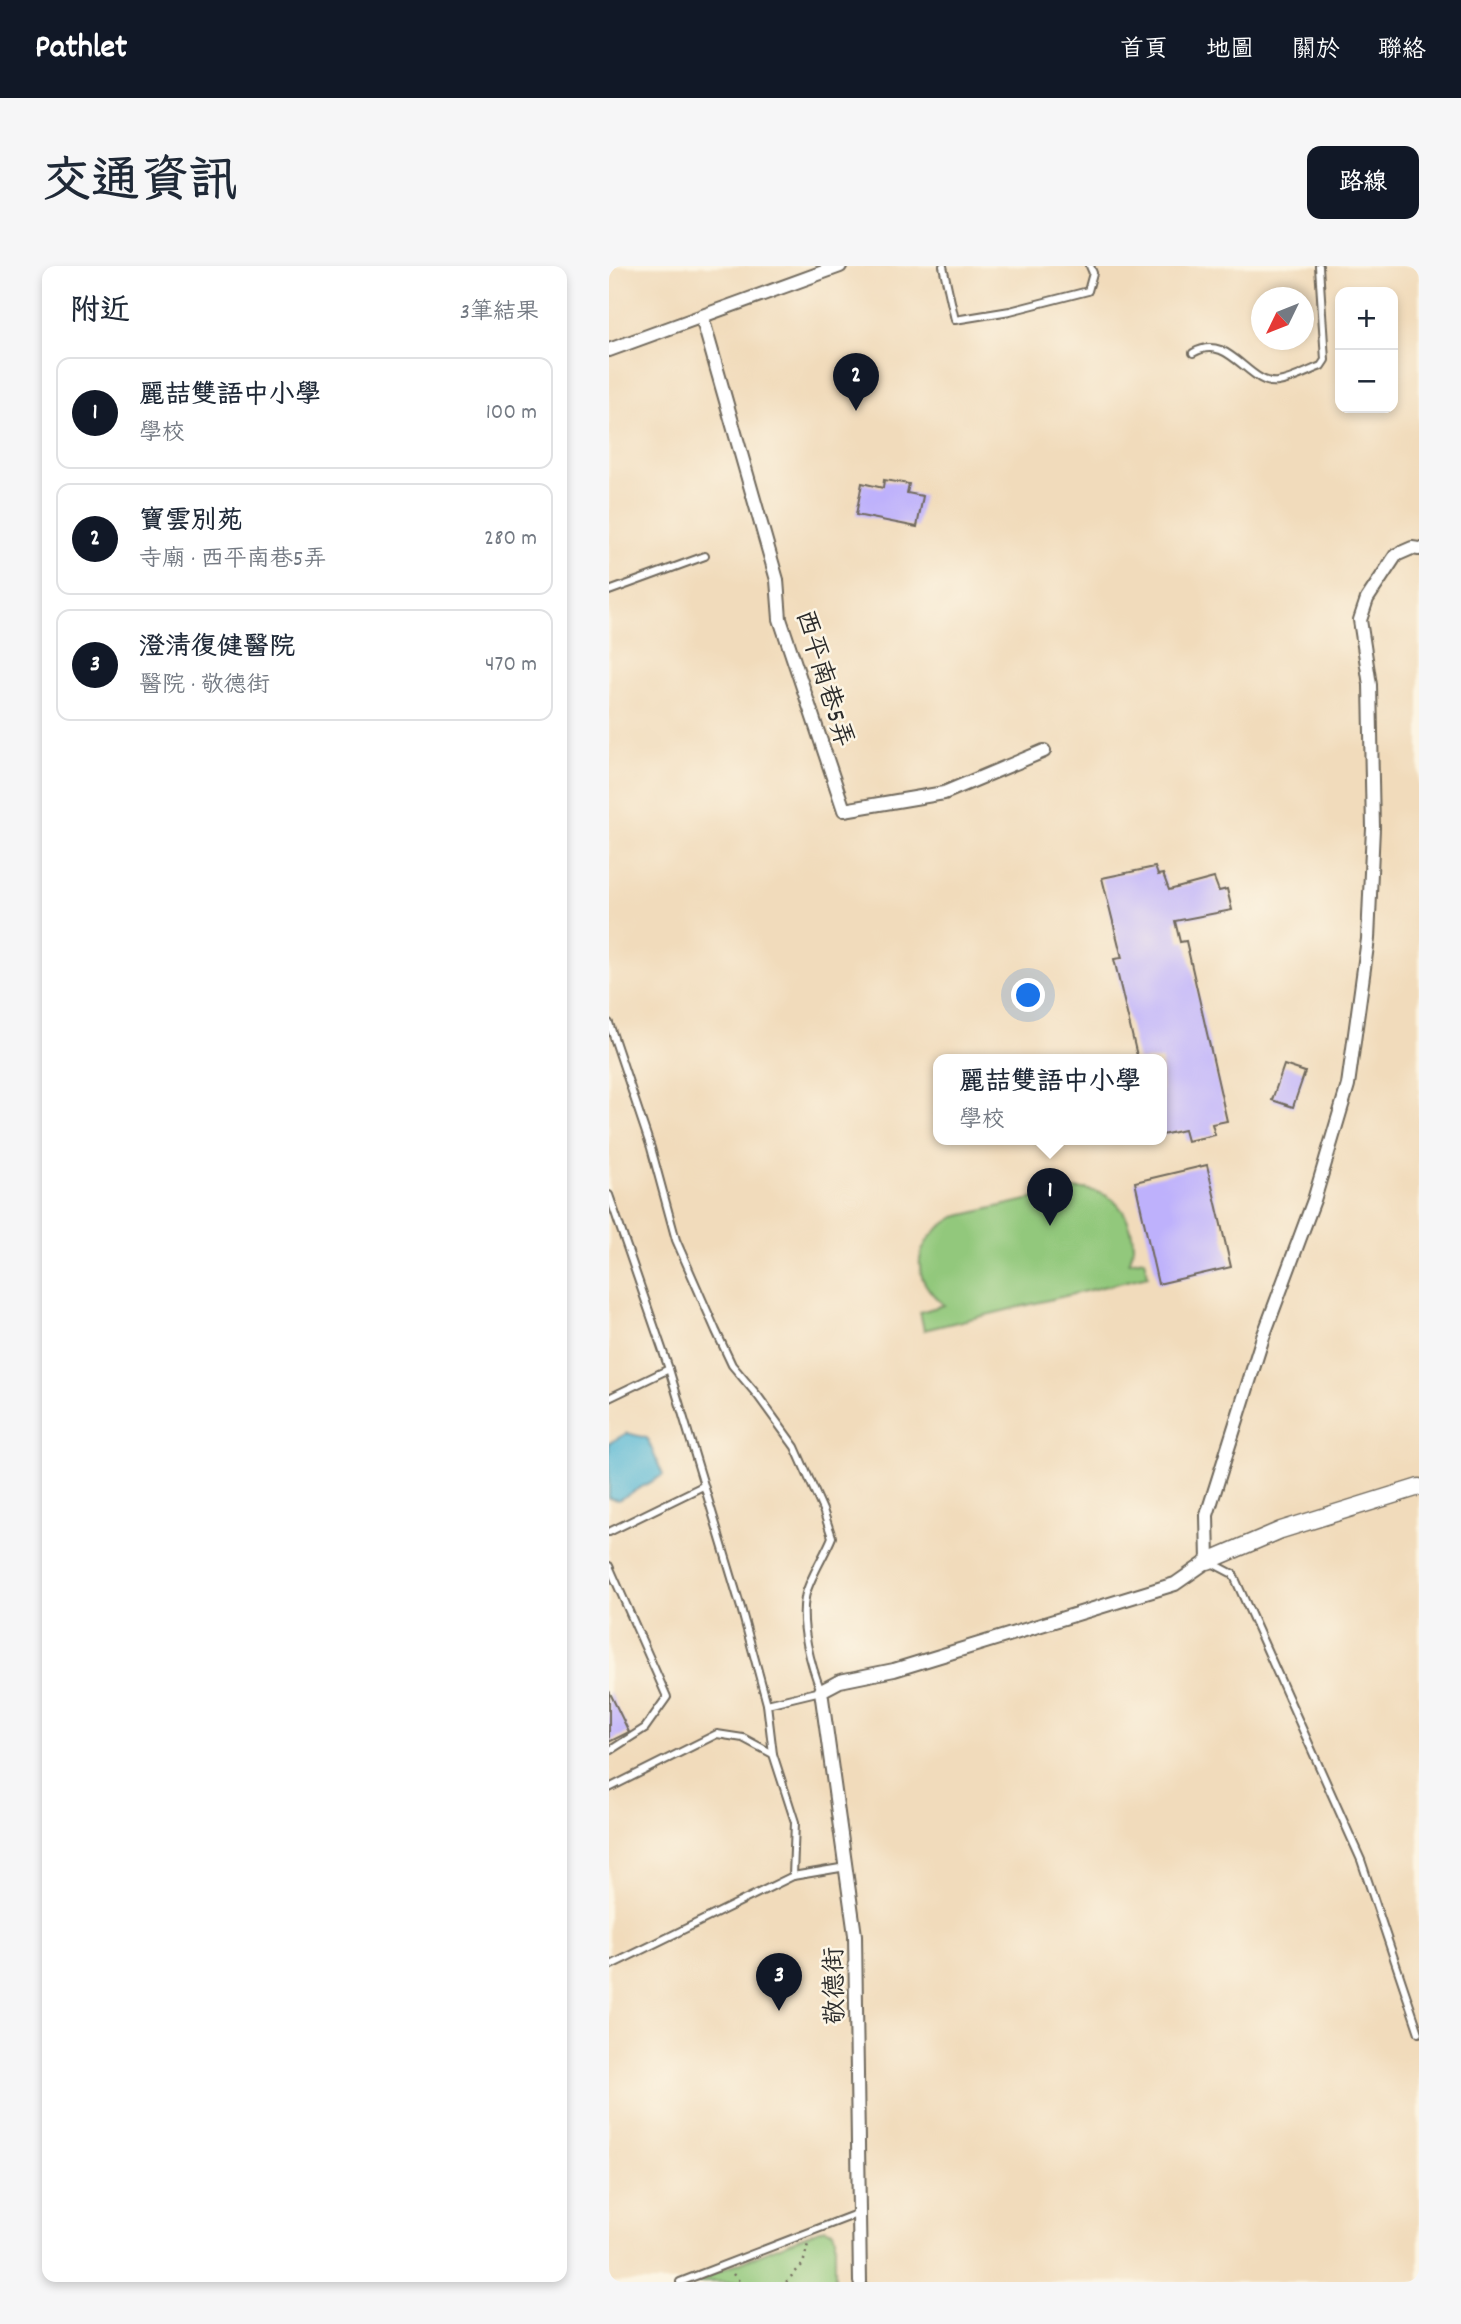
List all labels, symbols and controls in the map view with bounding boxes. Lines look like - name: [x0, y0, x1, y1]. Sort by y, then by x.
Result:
- text: Pathlet: [35, 26, 127, 73]
- text: 首頁: [1120, 34, 1168, 68]
- text: 地圖: [1206, 34, 1254, 68]
- text: 關於: [1292, 34, 1340, 68]
- text: 聯絡: [1378, 34, 1426, 68]
- button: 路線: [1307, 146, 1419, 219]
- text: 交通資訊: [42, 150, 238, 220]
- north arrow: [1251, 287, 1314, 350]
- map controls: [1335, 287, 1398, 413]
- button: +: [1335, 287, 1398, 350]
- text: 附近: [70, 292, 130, 335]
- text: 3筆結果: [460, 297, 539, 330]
- button: −: [1335, 350, 1398, 413]
- pin: 2: [833, 353, 879, 411]
- text: 麗喆雙語中小學: [139, 378, 321, 415]
- text: 1: [92, 397, 98, 430]
- text: 100 m: [486, 397, 537, 430]
- text: 學校: [139, 418, 185, 451]
- text: 寶雲別苑: [139, 504, 243, 541]
- text: 2: [90, 523, 100, 556]
- text: 280 m: [484, 523, 537, 556]
- text: 寺廟 · 西平南巷5弄: [139, 544, 326, 577]
- street label: 西平南巷5弄: [784, 606, 861, 752]
- text: 澄清復健醫院: [139, 630, 295, 667]
- text: 3: [90, 649, 100, 682]
- text: 470 m: [485, 649, 537, 682]
- text: 醫院 · 敬德街: [139, 670, 270, 703]
- your location: [1011, 978, 1045, 1012]
- popup: [933, 1054, 1167, 1145]
- text: 麗喆雙語中小學: [959, 1065, 1141, 1102]
- text: 學校: [959, 1105, 1005, 1138]
- pin: 1: [1027, 1168, 1073, 1226]
- street label: 敬德街: [817, 1947, 856, 2025]
- pin: 3: [756, 1953, 802, 2011]

